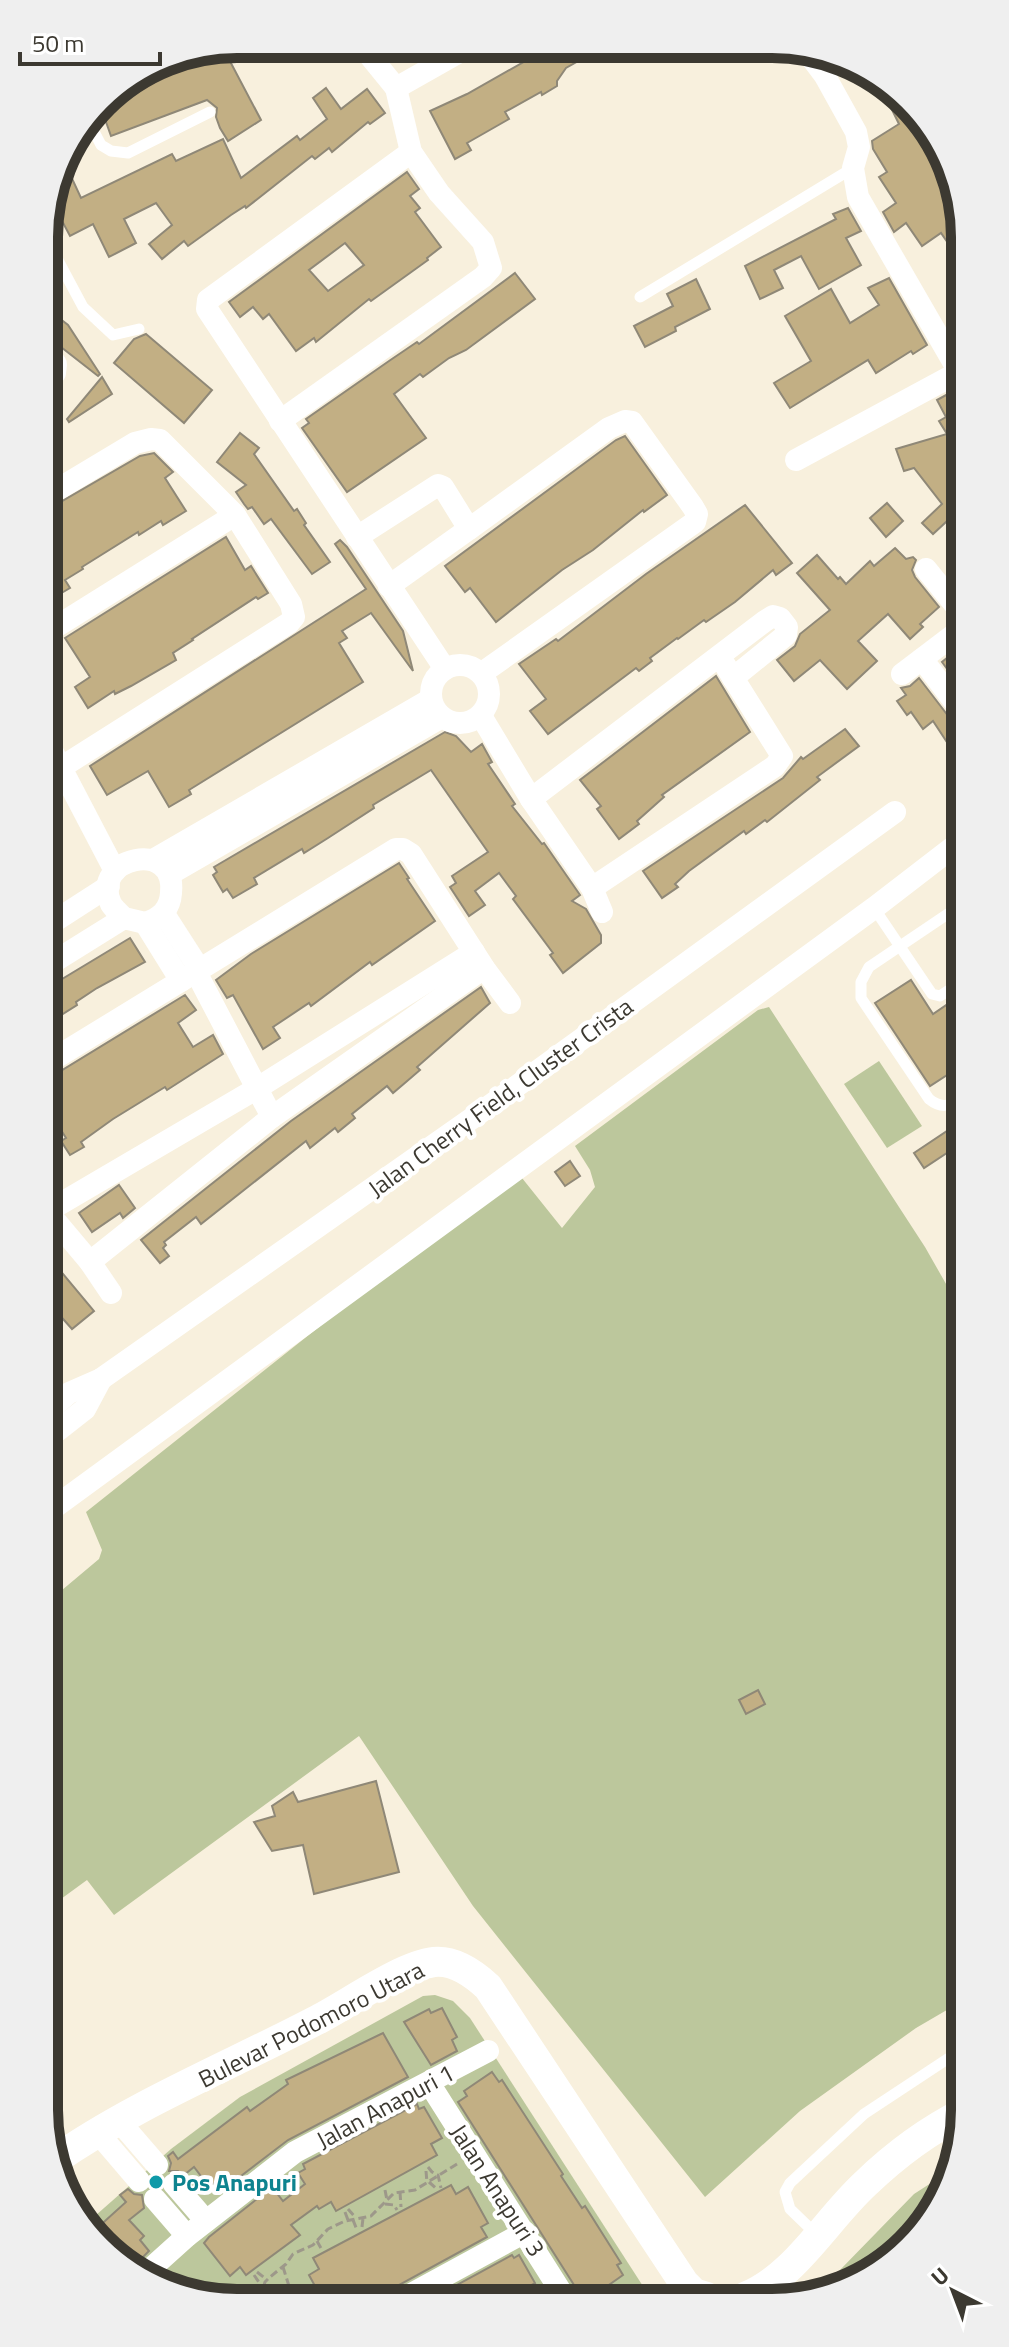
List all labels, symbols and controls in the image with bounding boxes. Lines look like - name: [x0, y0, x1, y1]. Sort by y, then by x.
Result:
- scale bar: [20, 16, 160, 66]
- text: 50 m: [32, 25, 84, 61]
- street label: Jalan Cherry Field, Cluster Crista: [360, 988, 640, 1206]
- street label: Bulevar Podomoro Utara: [192, 1951, 430, 2097]
- street label: Jalan Anapuri 1: [310, 2055, 460, 2157]
- street label: Jalan Anapuri 3: [442, 2117, 554, 2263]
- place label: Pos Anapuri: [172, 2164, 297, 2200]
- marker: Pos Anapuri: [147, 2173, 165, 2191]
- north arrow: [913, 2251, 993, 2331]
- text: U: [923, 2259, 956, 2294]

